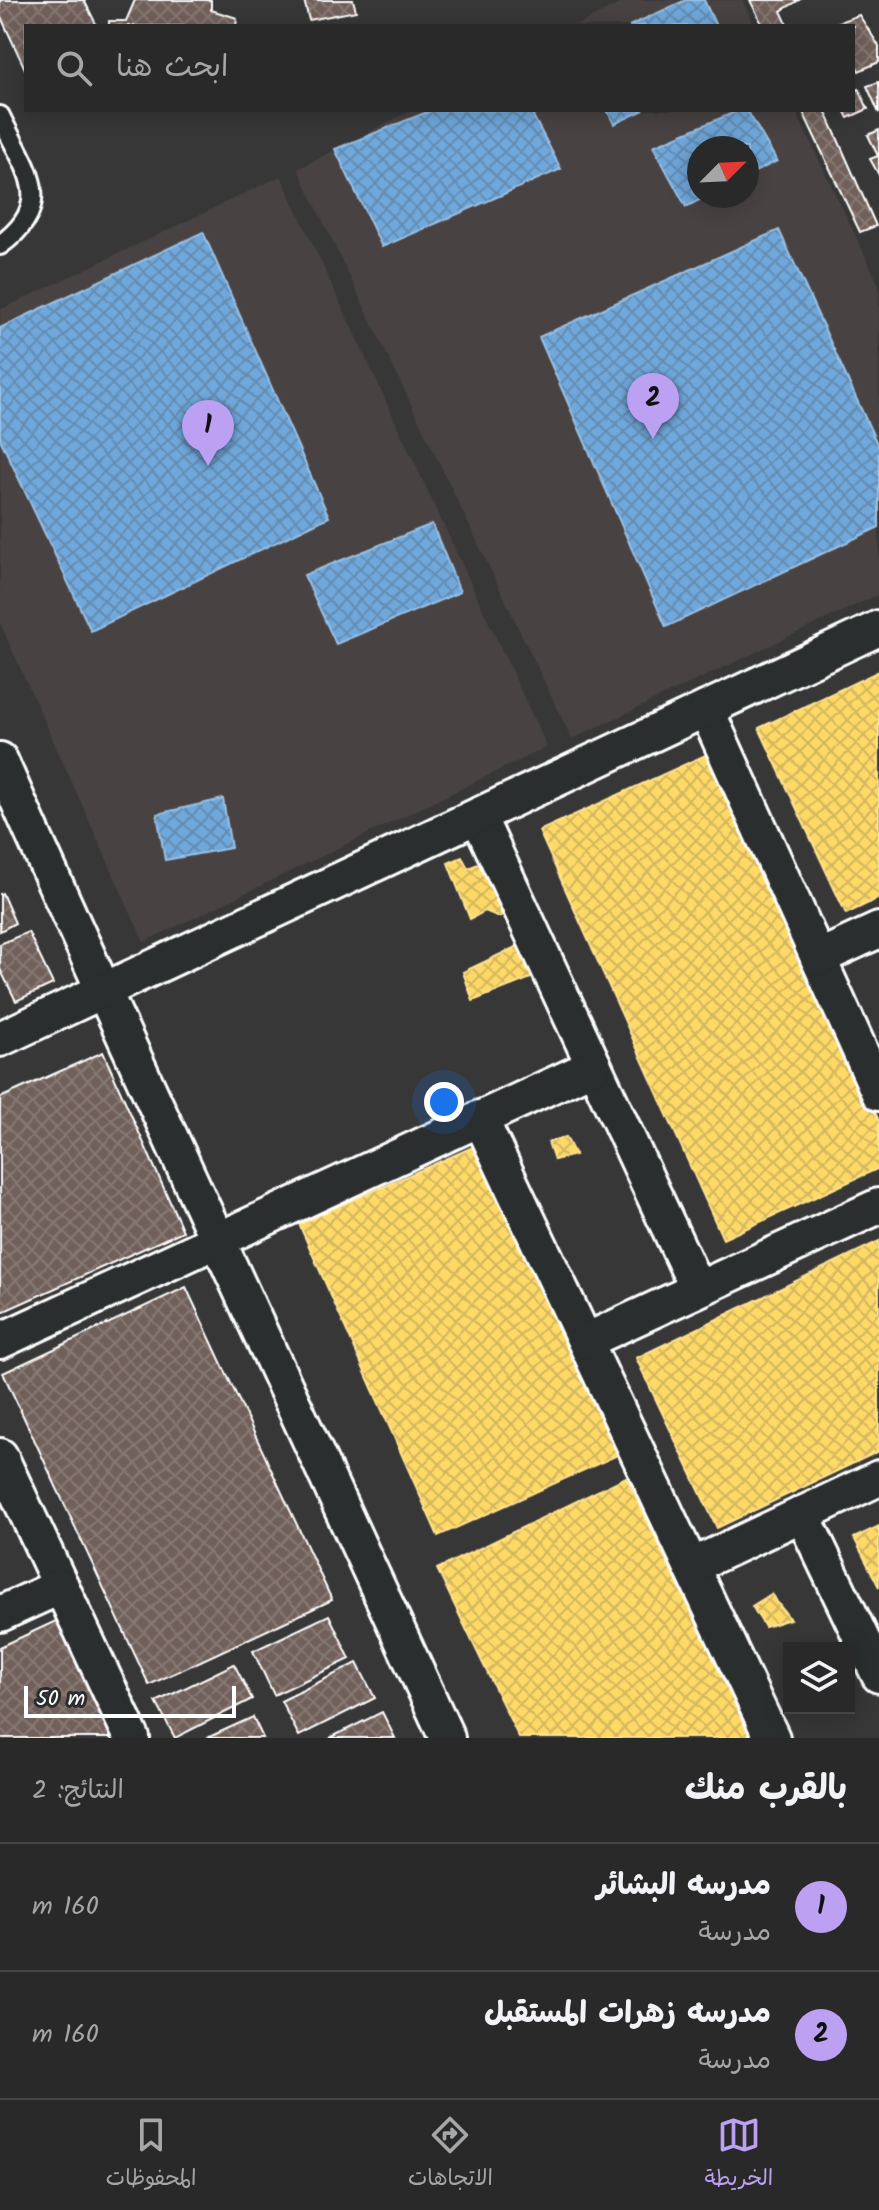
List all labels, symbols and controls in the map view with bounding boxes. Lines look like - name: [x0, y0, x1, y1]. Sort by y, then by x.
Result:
- search box: [24, 24, 855, 112]
- text: ابحث هنا: [116, 44, 228, 92]
- icon: search: [52, 46, 96, 90]
- north arrow: [687, 136, 759, 208]
- pin: 2: [627, 373, 679, 439]
- pin: 1: [182, 400, 234, 466]
- your location: [424, 1082, 464, 1122]
- map controls: [783, 1642, 855, 1714]
- button: layers: [783, 1642, 855, 1714]
- scale bar: [24, 1682, 236, 1718]
- text: 50 m: [36, 1682, 85, 1717]
- text: بالقرب منك: [685, 1763, 847, 1817]
- text: النتائج: 2: [32, 1770, 124, 1812]
- text: مدرسه البشائر: [597, 1862, 771, 1910]
- text: 160 m: [32, 1886, 99, 1928]
- text: 1: [817, 1886, 825, 1928]
- text: مدرسة: [699, 1912, 771, 1954]
- text: مدرسه زهرات المستقبل: [484, 1990, 771, 2038]
- text: 160 m: [32, 2014, 99, 2056]
- text: 2: [813, 2014, 829, 2056]
- text: مدرسة: [699, 2040, 771, 2082]
- tab: المحفوظات: [106, 2113, 196, 2197]
- tab: الاتجاهات: [408, 2113, 493, 2197]
- tab: الخريطة: [705, 2113, 773, 2197]

